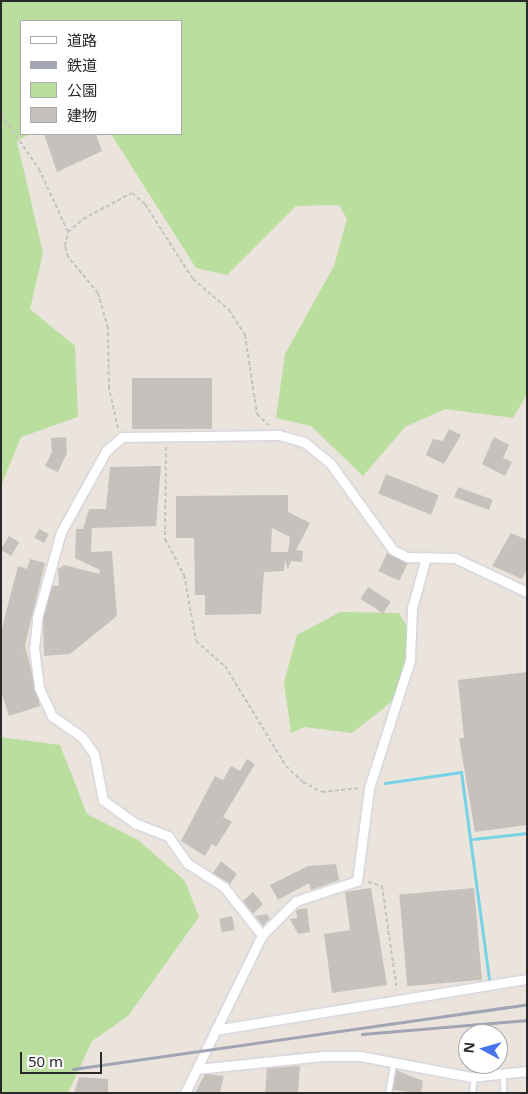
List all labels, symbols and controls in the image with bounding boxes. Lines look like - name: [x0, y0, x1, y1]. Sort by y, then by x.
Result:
- legend: [20, 20, 182, 135]
- text: 道路: [67, 30, 97, 50]
- text: 鉄道: [67, 55, 97, 75]
- text: 公園: [67, 80, 97, 100]
- text: 建物: [67, 105, 97, 125]
- north arrow: [458, 1024, 508, 1074]
- text: N: [459, 1041, 479, 1054]
- scale bar: [22, 1042, 105, 1074]
- text: 50 m: [28, 1051, 63, 1071]

